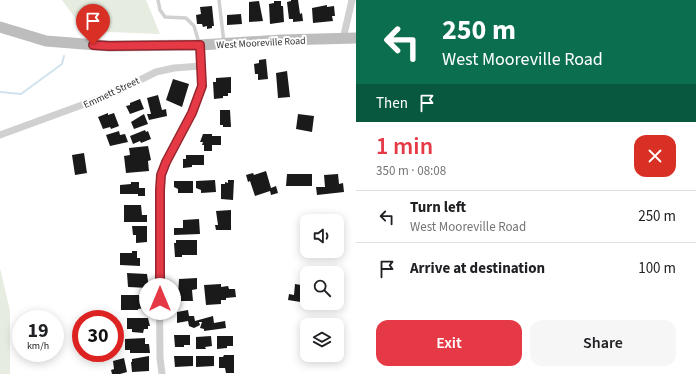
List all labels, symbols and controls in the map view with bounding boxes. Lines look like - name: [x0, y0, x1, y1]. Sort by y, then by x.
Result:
- pin: [76, 4, 110, 45]
- icon: arrive: [82, 10, 104, 32]
- text: 250 m: [442, 10, 516, 50]
- icon: left: [376, 16, 428, 68]
- street label: West Mooreville Road: [216, 34, 306, 52]
- text: West Mooreville Road: [442, 47, 603, 72]
- street label: Emmett Street: [81, 74, 142, 112]
- icon: arrive: [416, 92, 438, 114]
- text: Then: [376, 93, 408, 114]
- text: 1 min: [376, 129, 433, 164]
- button: close: [634, 135, 676, 177]
- text: 350 m · 08:08: [376, 162, 446, 180]
- text: Turn left: [410, 197, 466, 218]
- icon: left: [376, 206, 398, 228]
- text: 250 m: [638, 206, 676, 227]
- map controls: [300, 214, 344, 362]
- button: sound: [300, 214, 344, 258]
- text: West Mooreville Road: [410, 218, 526, 236]
- icon: arrive: [376, 258, 398, 280]
- text: Arrive at destination: [410, 258, 545, 279]
- text: 100 m: [638, 258, 676, 279]
- button: search: [300, 266, 344, 310]
- position arrow: [139, 278, 181, 320]
- speed limit sign: 30: [72, 310, 124, 362]
- text: 19: [27, 317, 49, 345]
- button: layers: [300, 318, 344, 362]
- button: Exit: [376, 320, 522, 366]
- button: Share: [530, 320, 676, 366]
- text: km/h: [27, 339, 49, 353]

